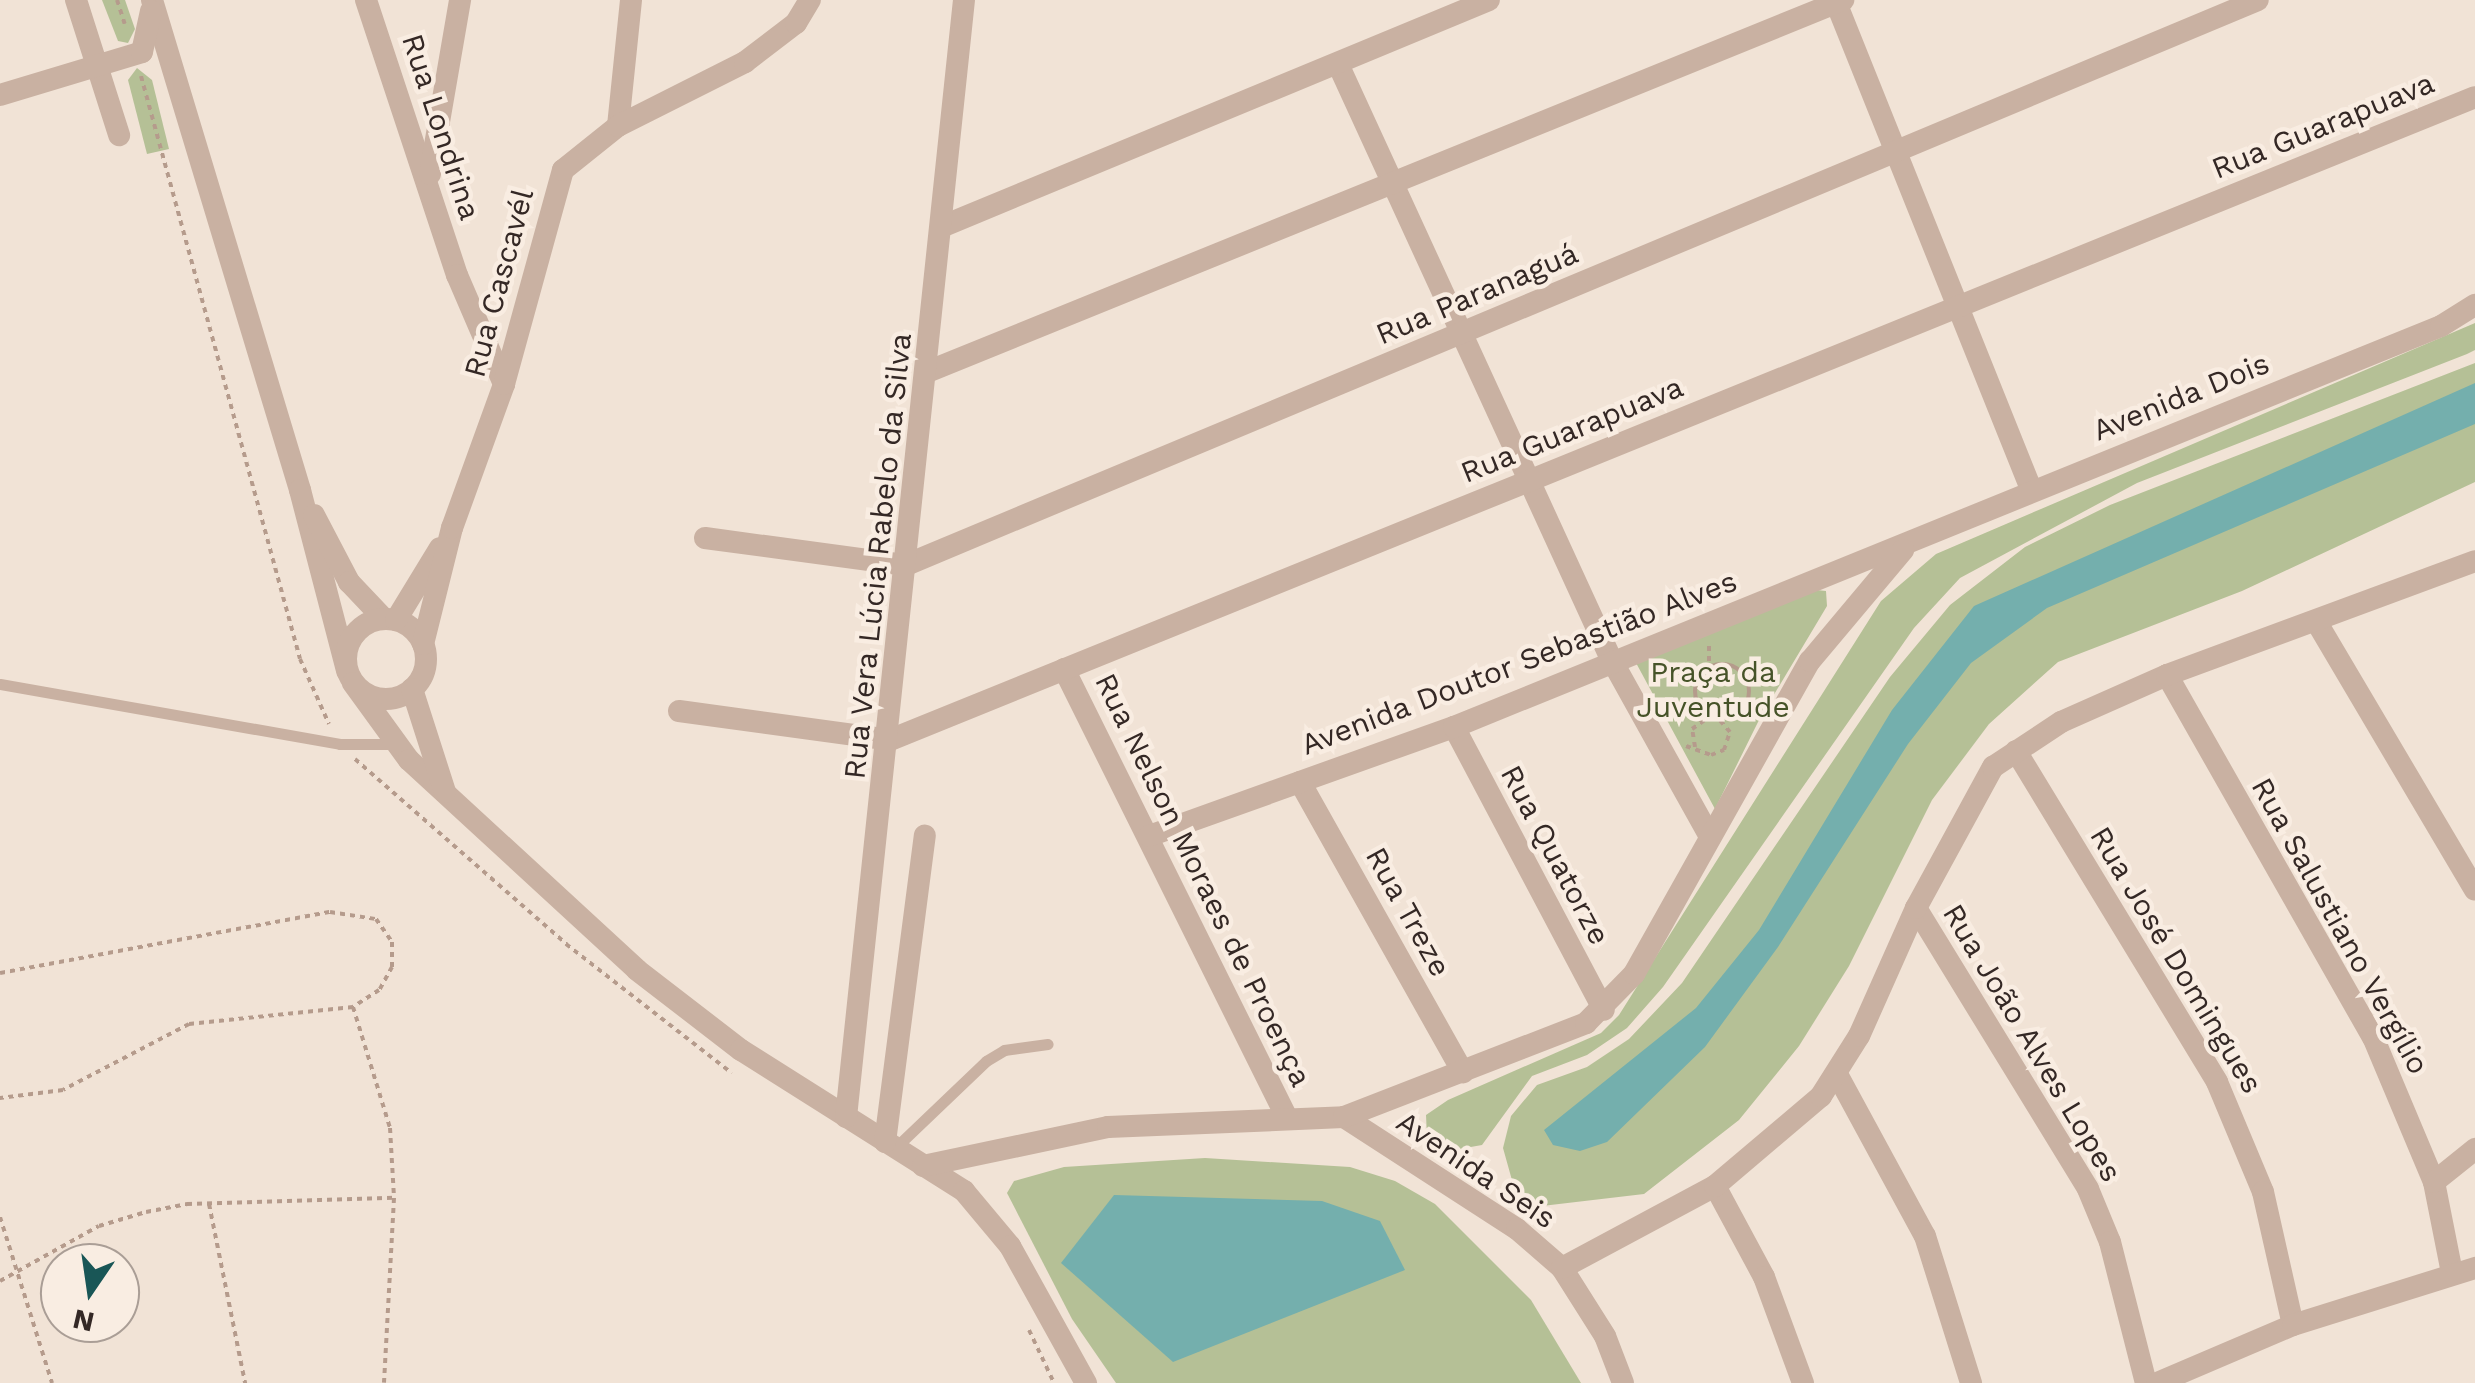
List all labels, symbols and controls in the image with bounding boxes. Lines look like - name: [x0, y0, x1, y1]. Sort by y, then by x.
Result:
- street label: Rua Londrina: [394, 29, 488, 225]
- street label: Rua Guarapuava: [2206, 65, 2440, 187]
- street label: Rua Cascavél: [456, 185, 542, 381]
- street label: Rua Paranaguá: [1370, 235, 1584, 353]
- street label: Rua Vera Lúcia Rabelo da Silva: [836, 329, 920, 783]
- street label: Avenida Dois: [2087, 345, 2275, 449]
- street label: Rua Guarapuava: [1455, 369, 1689, 491]
- street label: Avenida Doutor Sebastião Alves: [1295, 563, 1743, 763]
- park label: Praça da Juventude: [1636, 654, 1790, 724]
- street label: Rua Nelson Moraes de Proença: [1087, 667, 1319, 1093]
- street label: Rua Quatorze: [1492, 759, 1618, 951]
- street label: Rua Salustiano Vergílio: [2243, 771, 2437, 1081]
- street label: Rua José Domingues: [2082, 820, 2270, 1100]
- street label: Rua Treze: [1357, 840, 1459, 984]
- street label: Rua João Alves Lopes: [1934, 897, 2130, 1189]
- street label: Avenida Seis: [1389, 1103, 1563, 1237]
- north arrow: [40, 1243, 140, 1343]
- text: N: [70, 1302, 97, 1339]

